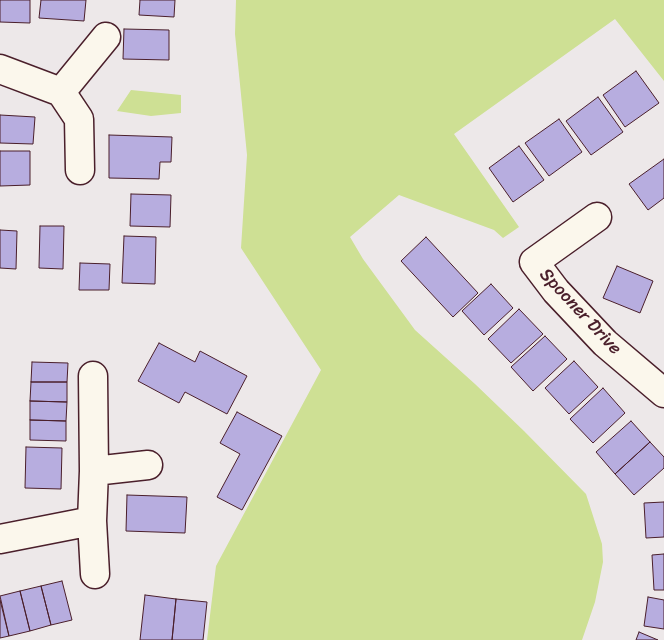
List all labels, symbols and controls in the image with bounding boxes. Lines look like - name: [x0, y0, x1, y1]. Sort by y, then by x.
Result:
- street label: Spooner Drive: [535, 264, 625, 360]

